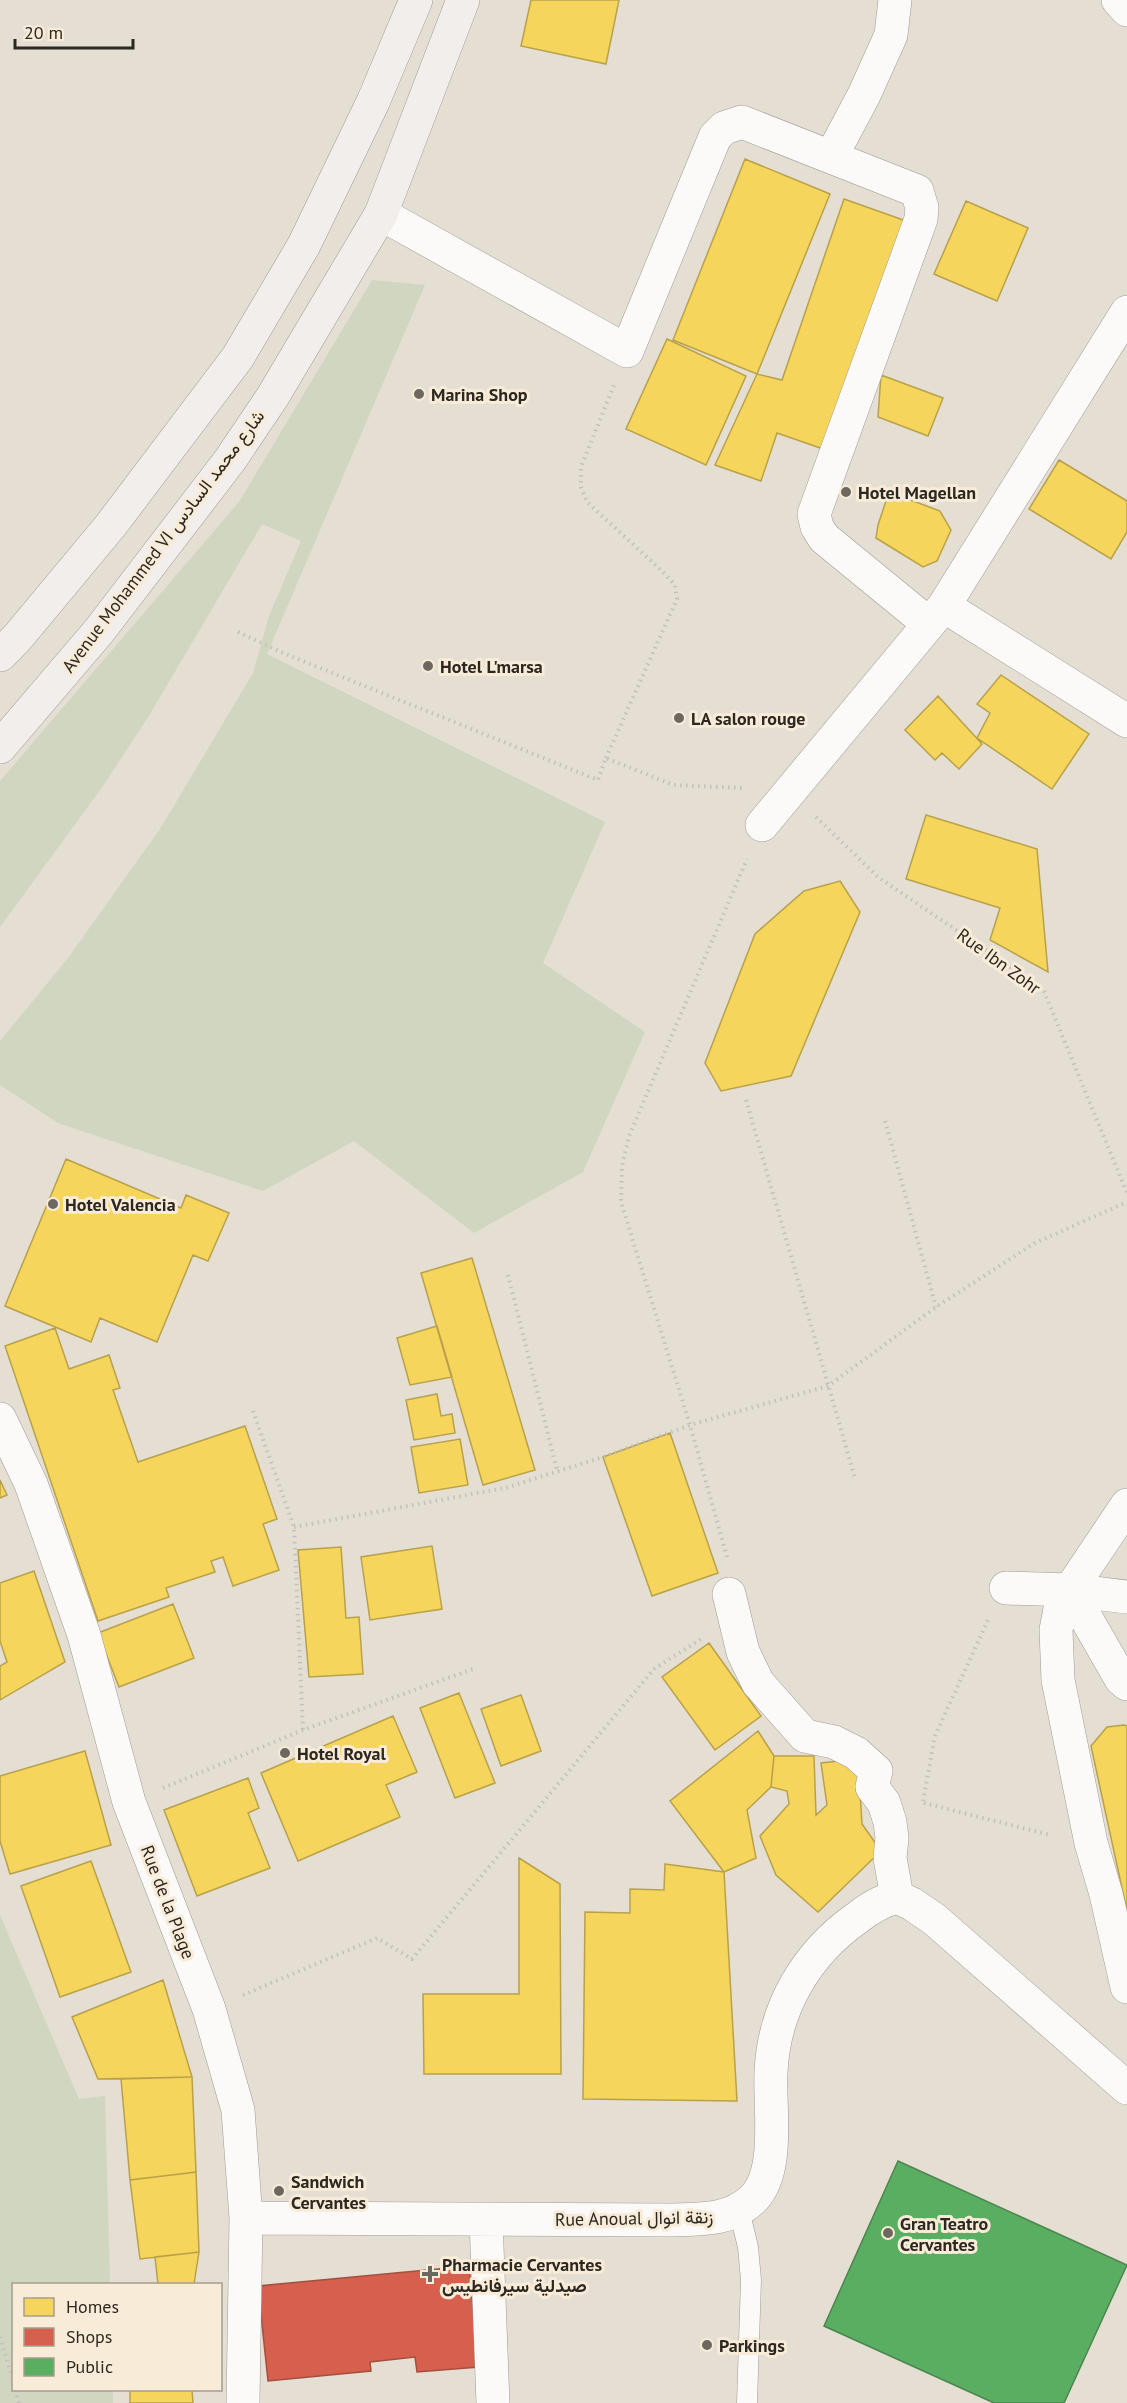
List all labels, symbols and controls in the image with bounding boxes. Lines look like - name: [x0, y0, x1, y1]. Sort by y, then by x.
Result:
- scale bar: [15, 12, 134, 50]
- text: 20 m: [24, 21, 63, 44]
- place label: Marina Shop: [431, 383, 528, 406]
- marker: Marina Shop: [412, 387, 426, 401]
- street label: Avenue Mohammed VI شارع محمد السادس: [57, 405, 270, 678]
- place label: Hotel Magellan: [858, 481, 976, 504]
- marker: Hotel Magellan: [839, 485, 853, 499]
- place label: Hotel L'marsa: [440, 655, 543, 678]
- marker: Hotel L'marsa: [421, 659, 435, 673]
- place label: LA salon rouge: [691, 707, 805, 730]
- marker: LA salon rouge: [672, 711, 686, 725]
- street label: Rue Ibn Zohr: [953, 923, 1045, 999]
- place label: Hotel Valencia: [65, 1193, 176, 1216]
- marker: Hotel Valencia: [46, 1197, 60, 1211]
- place label: Hotel Royal: [297, 1742, 387, 1765]
- marker: Hotel Royal: [278, 1746, 292, 1760]
- street label: Rue de la Plage: [136, 1842, 200, 1962]
- place label: Sandwich Cervantes: [291, 2170, 367, 2214]
- marker: Sandwich Cervantes: [272, 2184, 286, 2198]
- street label: Rue Anoual زنقة انوال: [555, 2205, 713, 2231]
- place label: Gran Teatro Cervantes: [900, 2212, 989, 2256]
- marker: Gran Teatro Cervantes: [881, 2226, 895, 2240]
- place label: Pharmacie Cervantes صيدلية سيرفانطيس: [442, 2253, 602, 2297]
- marker: Pharmacie Cervantes صيدلية سيرفانطيس: [423, 2267, 437, 2281]
- legend: [12, 2283, 222, 2391]
- text: Homes: [66, 2295, 119, 2318]
- text: Shops: [66, 2325, 112, 2348]
- place label: Parkings: [719, 2334, 785, 2357]
- marker: Parkings: [700, 2338, 714, 2352]
- text: Public: [66, 2355, 113, 2378]

